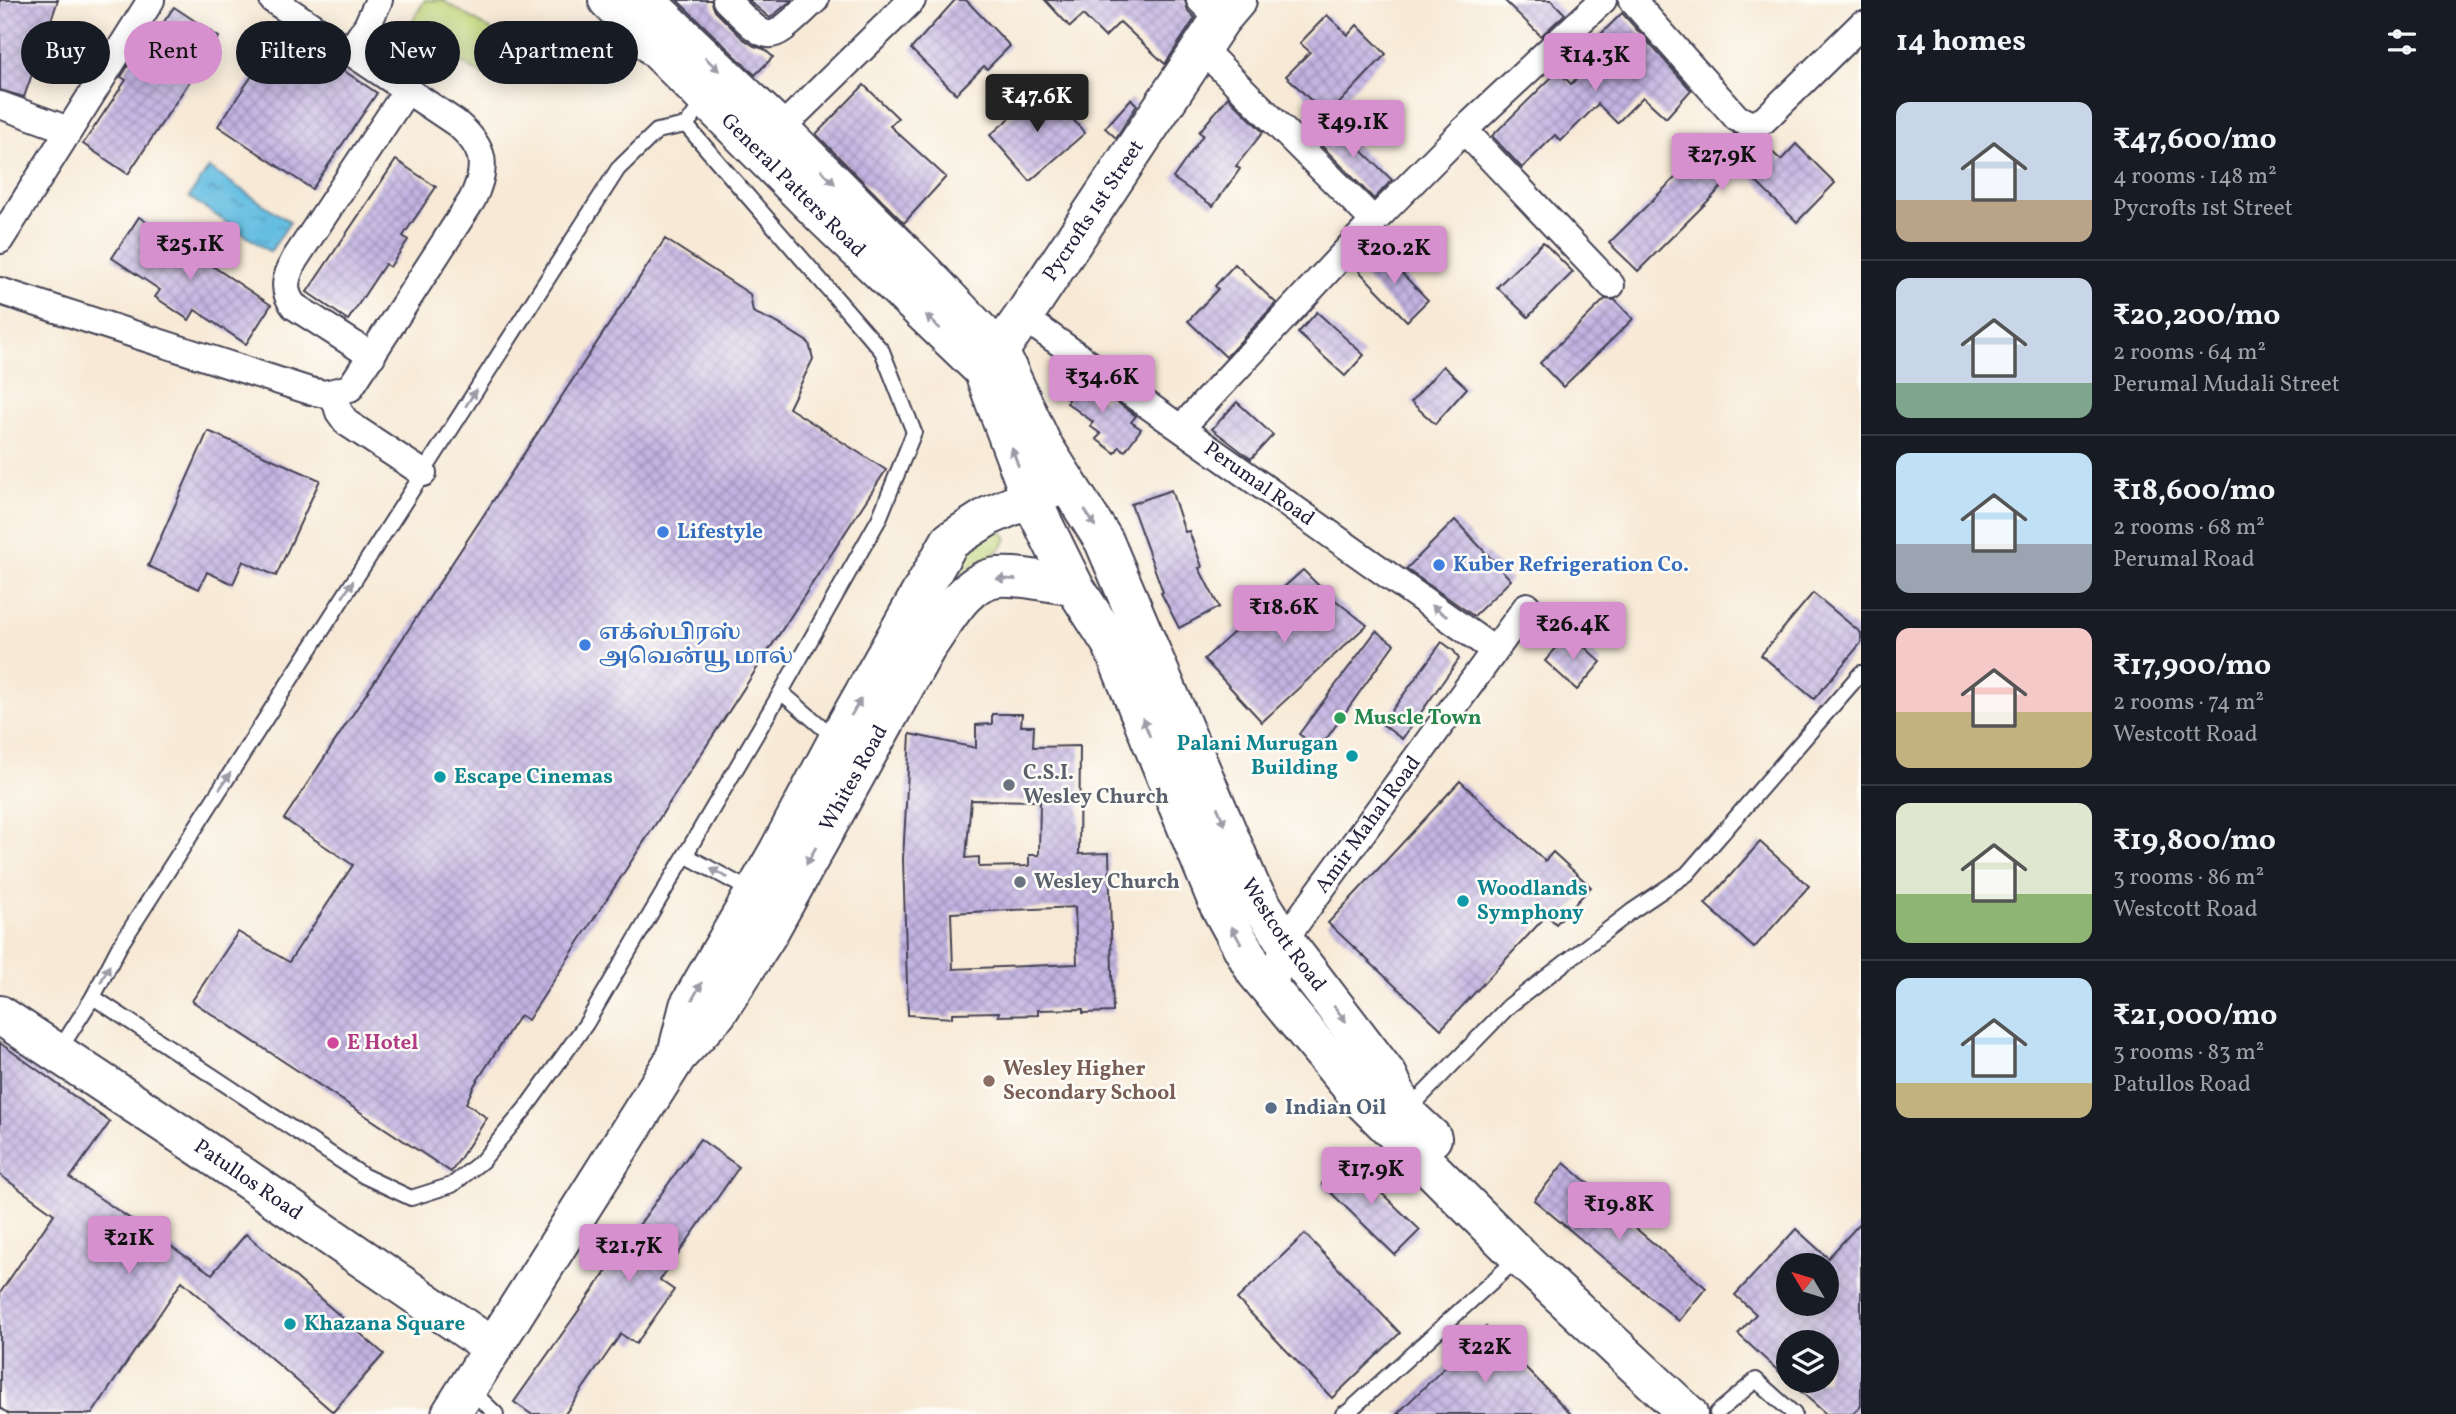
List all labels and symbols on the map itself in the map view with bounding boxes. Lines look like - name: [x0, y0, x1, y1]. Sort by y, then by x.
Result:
- pin: ₹14.3K: [1538, 34, 1652, 93]
- one-way arrow: [703, 55, 720, 71]
- pin: ₹47.6K: [980, 74, 1094, 134]
- pin: ₹49.1K: [1296, 100, 1410, 160]
- street label: General Patters Road: [714, 107, 872, 264]
- street label: Pycrofts 1st Street: [1036, 134, 1151, 287]
- pin: ₹27.9K: [1665, 134, 1779, 193]
- one-way arrow: [819, 168, 836, 184]
- pin: ₹25.1K: [133, 222, 247, 282]
- pin: ₹20.2K: [1337, 226, 1451, 286]
- one-way arrow: [925, 314, 942, 331]
- pin: ₹34.6K: [1045, 356, 1159, 415]
- one-way arrow: [464, 389, 478, 407]
- street label: Perumal Road: [1198, 435, 1320, 533]
- one-way arrow: [1009, 446, 1020, 467]
- one-way arrow: [1084, 509, 1097, 528]
- place label: Lifestyle: [677, 518, 763, 547]
- marker: Lifestyle: [655, 524, 671, 540]
- place label: Kuber Refrigeration Co.: [1453, 551, 1689, 580]
- marker: Kuber Refrigeration Co.: [1431, 557, 1447, 573]
- one-way arrow: [995, 573, 1017, 584]
- one-way arrow: [342, 580, 355, 599]
- pin: ₹18.6K: [1227, 586, 1341, 645]
- pin: ₹26.4K: [1516, 602, 1630, 662]
- one-way arrow: [1430, 604, 1448, 618]
- place label: எக்ஸ்பிரஸ் அவென்யூ மால்: [599, 619, 793, 673]
- marker: எக்ஸ்பிரஸ் அவென்யூ மால்: [577, 637, 593, 653]
- one-way arrow: [850, 698, 862, 717]
- place label: Muscle Town: [1354, 704, 1482, 733]
- marker: Muscle Town: [1332, 710, 1348, 726]
- one-way arrow: [1140, 716, 1151, 737]
- street label: Whites Road: [813, 720, 895, 837]
- place label: Palani Murugan Building: [1177, 730, 1338, 783]
- marker: Palani Murugan Building: [1344, 748, 1360, 764]
- street label: Amir Mahal Road: [1308, 750, 1428, 899]
- place label: C.S.I. Wesley Church: [1023, 759, 1169, 812]
- place label: Escape Cinemas: [454, 763, 613, 792]
- marker: Escape Cinemas: [432, 769, 448, 785]
- one-way arrow: [219, 771, 232, 791]
- marker: C.S.I. Wesley Church: [1001, 777, 1017, 793]
- one-way arrow: [1215, 806, 1227, 826]
- one-way arrow: [805, 846, 817, 866]
- one-way arrow: [710, 867, 729, 879]
- place label: Wesley Church: [1034, 868, 1180, 897]
- street label: Westcott Road: [1234, 872, 1333, 998]
- marker: Wesley Church: [1012, 874, 1028, 890]
- place label: Woodlands Symphony: [1477, 875, 1588, 928]
- marker: Woodlands Symphony: [1455, 893, 1471, 909]
- one-way arrow: [1230, 925, 1242, 945]
- one-way arrow: [99, 964, 111, 984]
- one-way arrow: [691, 981, 703, 1001]
- one-way arrow: [1333, 1004, 1348, 1022]
- place label: E Hotel: [347, 1029, 418, 1058]
- marker: E Hotel: [325, 1035, 341, 1051]
- place label: Wesley Higher Secondary School: [1003, 1055, 1176, 1108]
- marker: Wesley Higher Secondary School: [981, 1073, 997, 1089]
- place label: Indian Oil: [1285, 1094, 1386, 1123]
- marker: Indian Oil: [1263, 1100, 1279, 1116]
- street label: Patullos Road: [188, 1132, 308, 1228]
- pin: ₹17.9K: [1314, 1148, 1428, 1207]
- pin: ₹19.8K: [1562, 1182, 1676, 1242]
- pin: ₹21K: [88, 1216, 170, 1276]
- pin: ₹21.7K: [572, 1224, 686, 1284]
- north arrow: [1776, 1253, 1839, 1316]
- place label: Khazana Square: [304, 1310, 465, 1339]
- marker: Khazana Square: [282, 1316, 298, 1332]
- pin: ₹22K: [1444, 1326, 1526, 1385]

